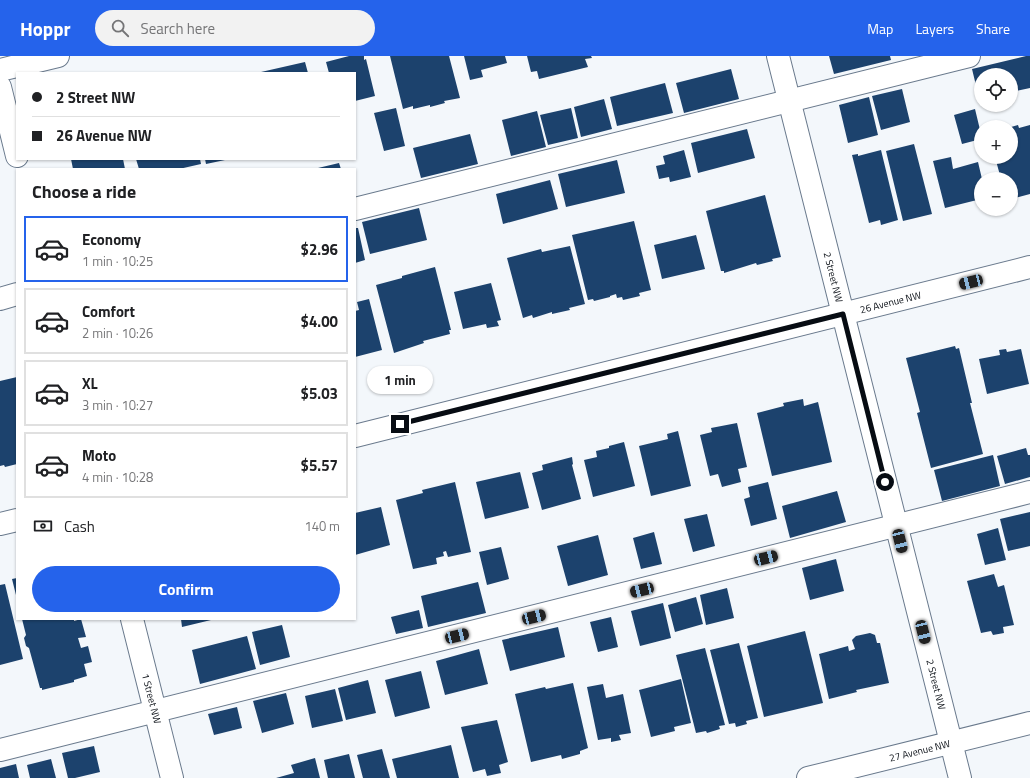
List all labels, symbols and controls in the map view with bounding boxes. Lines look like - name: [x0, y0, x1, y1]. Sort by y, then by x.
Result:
- search box: [95, 10, 375, 46]
- text: Hoppr: [20, 14, 71, 43]
- icon: search: [109, 17, 131, 39]
- text: Search here: [141, 17, 215, 40]
- text: Map: [867, 18, 893, 39]
- text: Layers: [915, 18, 954, 39]
- text: Share: [976, 18, 1010, 39]
- map controls: [974, 68, 1018, 216]
- button: locate: [974, 68, 1018, 112]
- text: 2 Street NW: [56, 86, 135, 109]
- button: +: [974, 120, 1018, 164]
- text: 26 Avenue NW: [56, 124, 152, 147]
- button: −: [974, 172, 1018, 216]
- text: Choose a ride: [32, 178, 136, 205]
- text: Economy: [82, 228, 141, 251]
- icon: car: [34, 231, 70, 267]
- text: $2.96: [301, 238, 338, 261]
- street label: 2 Street NW: [820, 250, 847, 304]
- text: 1 min · 10:25: [82, 251, 153, 271]
- car: [958, 273, 984, 291]
- street label: 26 Avenue NW: [858, 288, 923, 317]
- text: Comfort: [82, 300, 135, 323]
- icon: car: [34, 303, 70, 339]
- text: $4.00: [301, 310, 338, 333]
- text: 2 min · 10:26: [82, 323, 153, 343]
- callout: 1 min: [367, 366, 433, 394]
- text: 1 min: [384, 370, 416, 390]
- text: XL: [82, 372, 98, 395]
- icon: car: [34, 375, 70, 411]
- text: $5.03: [301, 382, 338, 405]
- text: 3 min · 10:27: [82, 395, 153, 415]
- route end: [391, 415, 409, 433]
- text: Moto: [82, 444, 116, 467]
- icon: car: [34, 447, 70, 483]
- text: $5.57: [301, 454, 338, 477]
- text: 4 min · 10:28: [82, 467, 153, 487]
- route start: [876, 473, 894, 491]
- icon: cash: [32, 515, 54, 537]
- text: Cash: [64, 515, 95, 538]
- text: 140 m: [304, 516, 340, 536]
- car: [891, 528, 909, 554]
- car: [753, 549, 779, 567]
- button: Confirm: [32, 566, 340, 612]
- car: [629, 581, 655, 599]
- car: [521, 608, 547, 626]
- car: [914, 619, 932, 645]
- car: [444, 627, 470, 645]
- street label: 2 Street NW: [922, 658, 950, 711]
- street label: 1 Street NW: [138, 672, 165, 726]
- street label: 27 Avenue NW: [888, 736, 952, 766]

